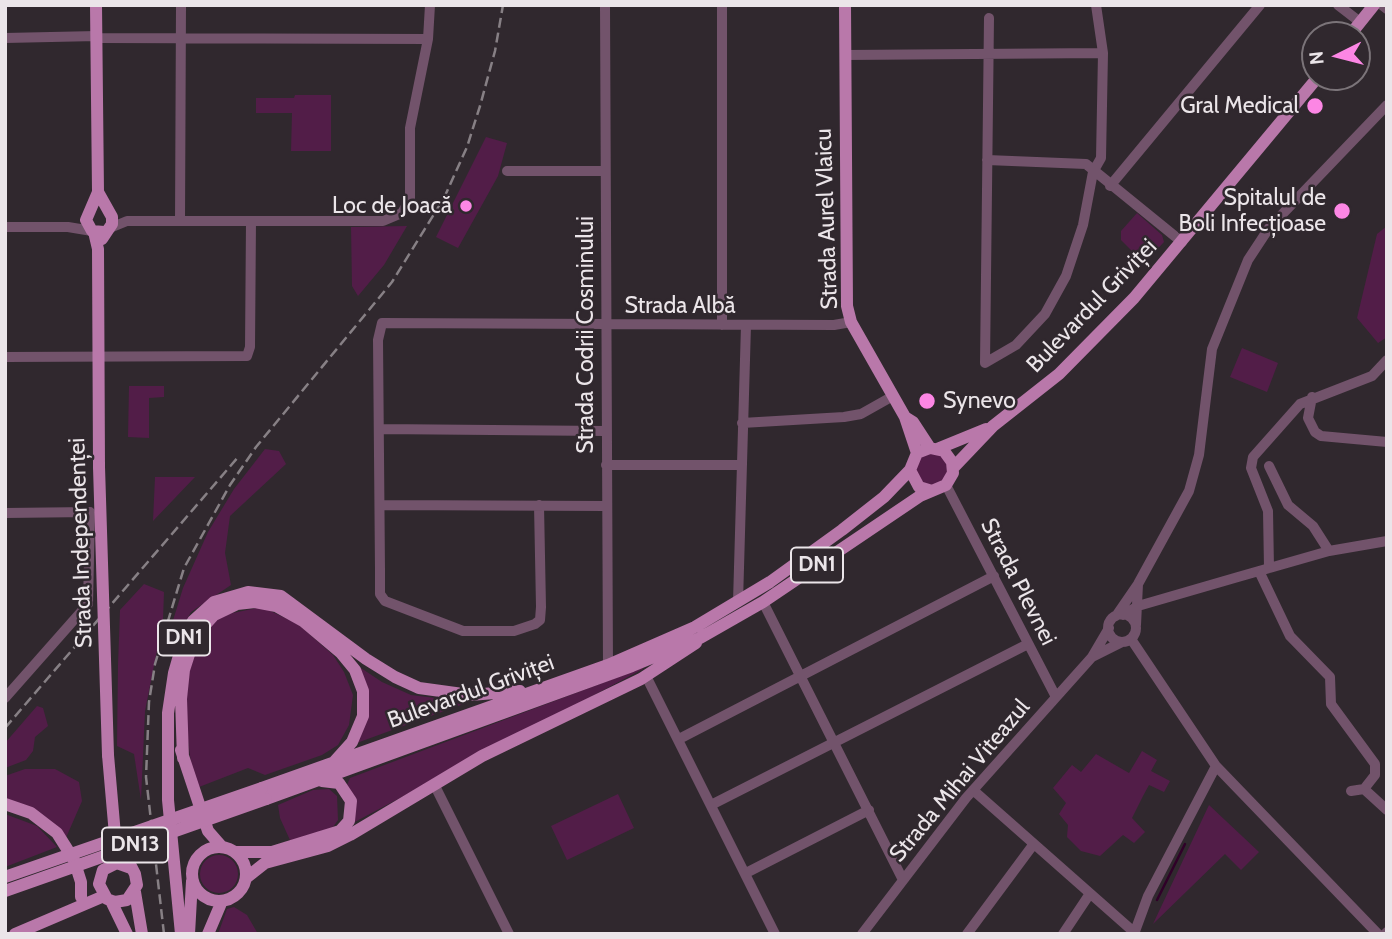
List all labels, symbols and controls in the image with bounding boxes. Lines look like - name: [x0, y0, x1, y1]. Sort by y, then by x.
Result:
- north arrow: [1301, 21, 1371, 91]
- text: N: [1304, 50, 1329, 66]
- place label: Gral Medical: [1180, 92, 1299, 120]
- marker: Gral Medical: [1305, 96, 1325, 116]
- street label: Strada Aurel Vlaicu: [810, 128, 844, 310]
- place label: Spitalul de Boli Infecțioase: [1179, 184, 1326, 238]
- place label: Loc de Joacă: [332, 192, 452, 220]
- marker: Loc de Joacă: [458, 198, 474, 214]
- marker: Spitalul de Boli Infecțioase: [1332, 201, 1352, 221]
- street label: Strada Codrii Cosminului: [572, 216, 600, 454]
- street label: Bulevardul Griviței: [1021, 233, 1163, 379]
- street label: Strada Albă: [624, 292, 736, 320]
- place label: Synevo: [943, 387, 1016, 415]
- marker: Synevo: [917, 391, 937, 411]
- street label: Strada Independenței: [64, 437, 98, 649]
- street label: Strada Plevnei: [974, 514, 1062, 650]
- road number: DN1: [791, 548, 843, 582]
- road number: DN1: [158, 620, 210, 656]
- street label: Bulevardul Griviței: [384, 649, 558, 735]
- street label: Strada Mihai Viteazul: [884, 694, 1036, 868]
- road number: DN13: [102, 828, 168, 862]

